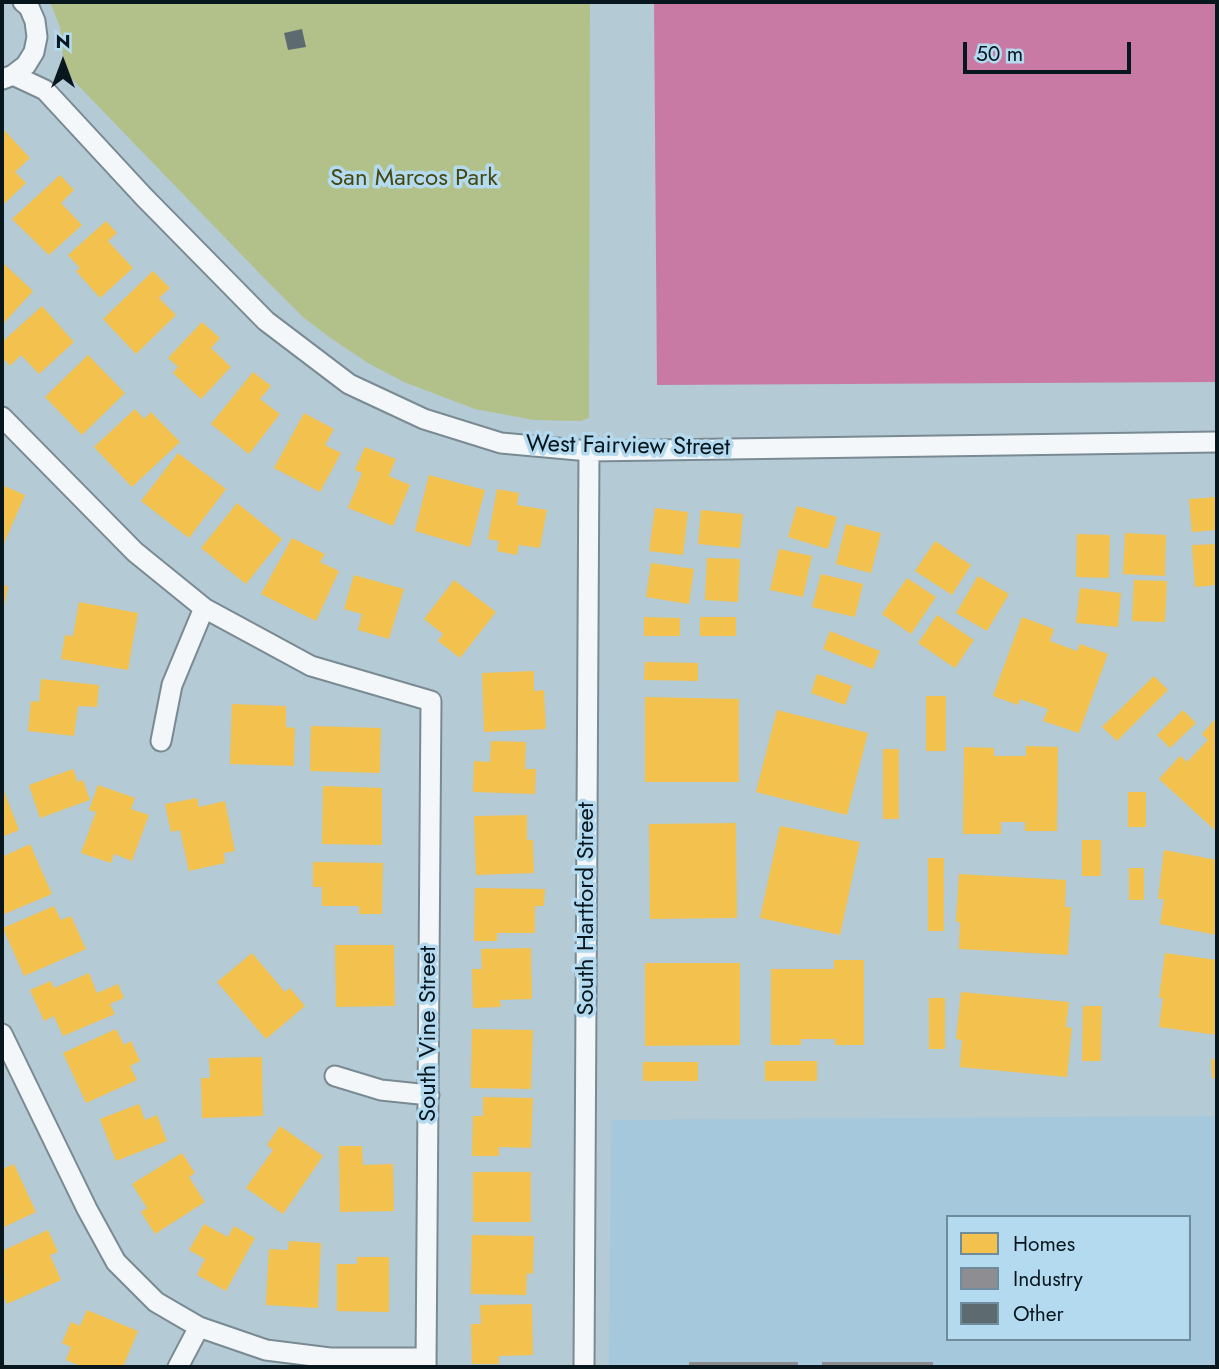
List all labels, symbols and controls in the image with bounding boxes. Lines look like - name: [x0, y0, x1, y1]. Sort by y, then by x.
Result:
- north arrow: [28, 28, 98, 98]
- text: N: [55, 28, 71, 55]
- scale bar: [967, 28, 1135, 72]
- text: 50 m: [976, 39, 1023, 69]
- park label: San Marcos Park: [330, 165, 498, 193]
- street label: West Fairview Street: [526, 431, 730, 463]
- street label: South Hartford Street: [573, 802, 601, 1016]
- street label: South Vine Street: [415, 946, 443, 1122]
- legend: [946, 1215, 1191, 1341]
- text: Homes: [1013, 1229, 1075, 1259]
- text: Industry: [1013, 1264, 1083, 1294]
- text: Other: [1013, 1299, 1064, 1329]

